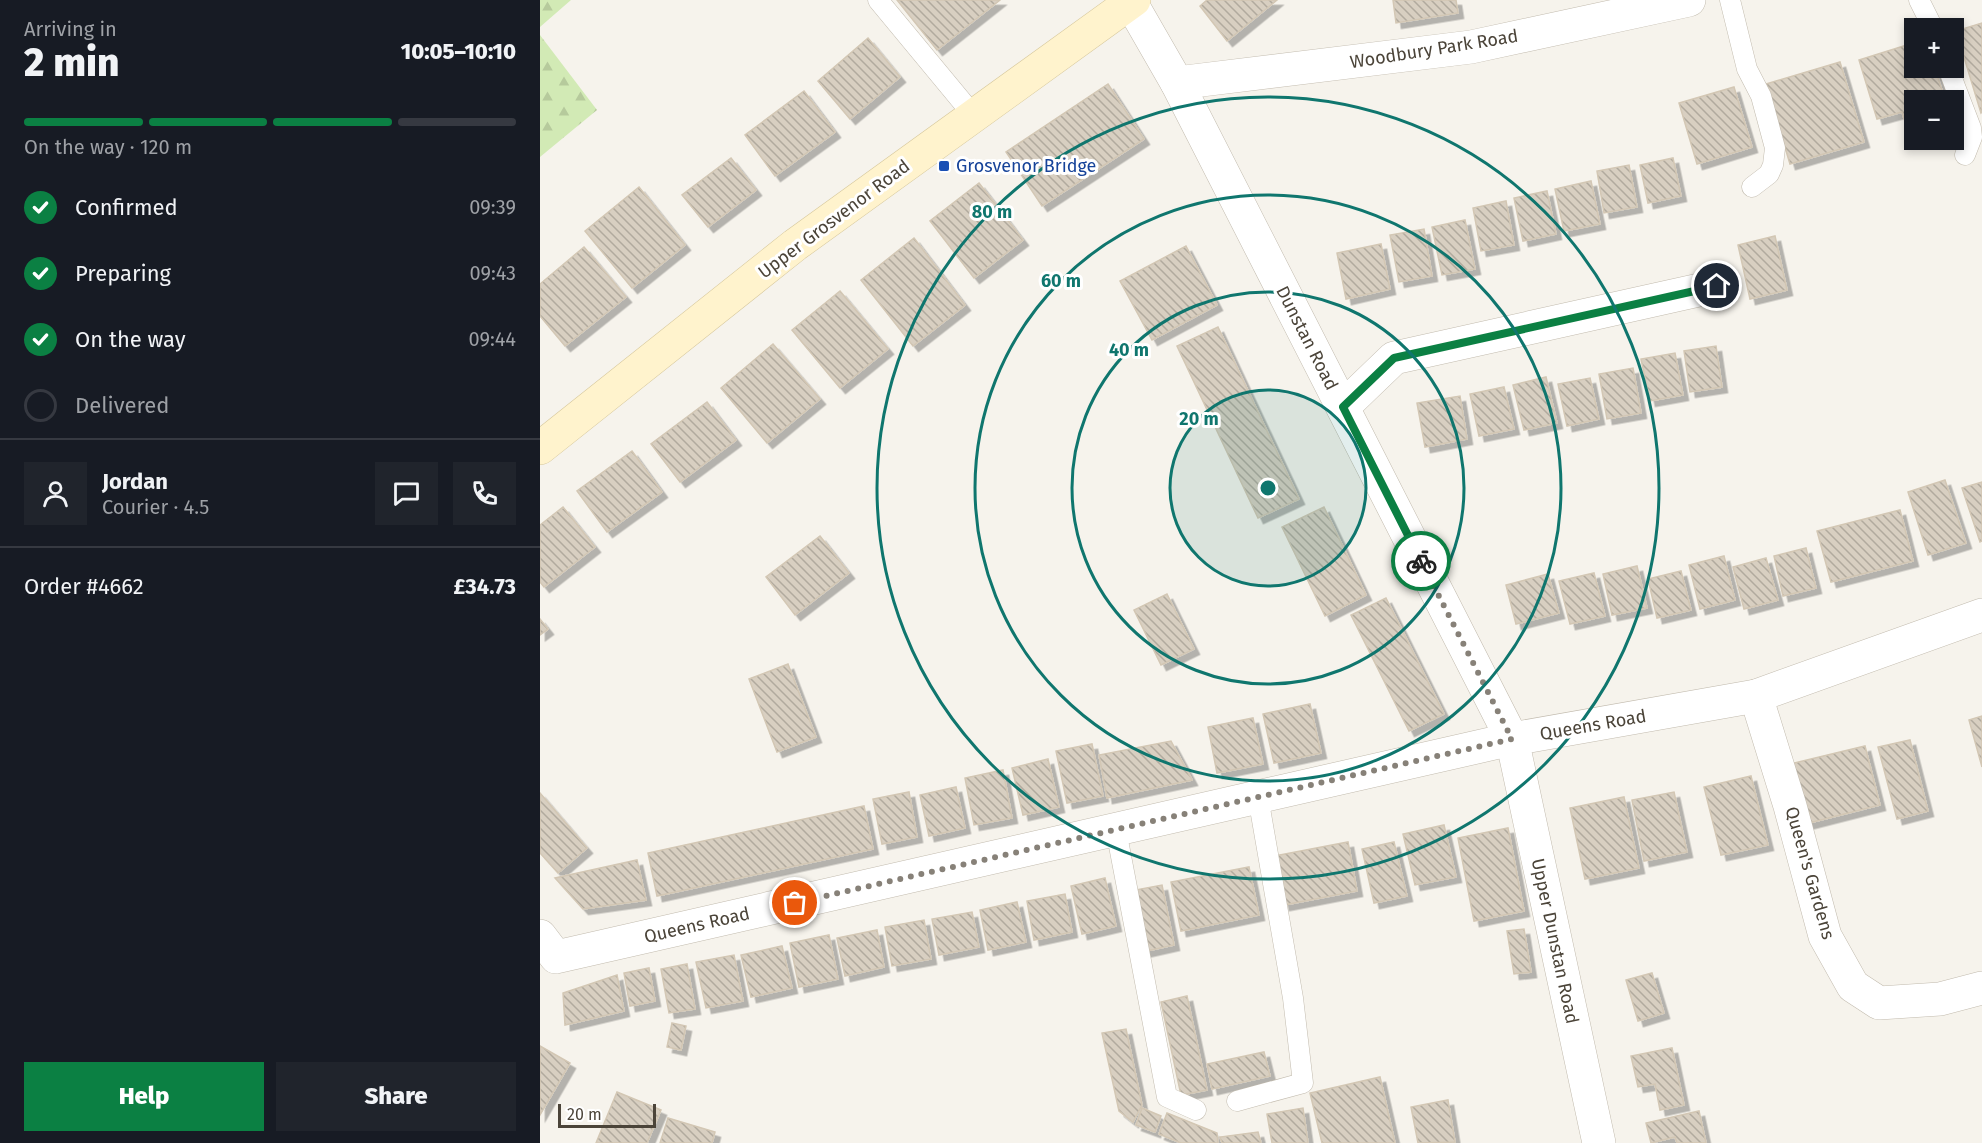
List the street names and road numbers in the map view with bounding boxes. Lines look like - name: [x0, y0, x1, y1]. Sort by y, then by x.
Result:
- street label: Woodbury Park Road: [1348, 25, 1520, 73]
- street label: Upper Grosvenor Road: [754, 155, 914, 283]
- street label: Dunstan Road: [1271, 282, 1343, 394]
- street label: Queens Road: [1538, 705, 1648, 745]
- street label: Queen's Gardens: [1781, 804, 1839, 942]
- street label: Upper Dunstan Road: [1527, 856, 1583, 1026]
- street label: Queens Road: [642, 902, 752, 948]

